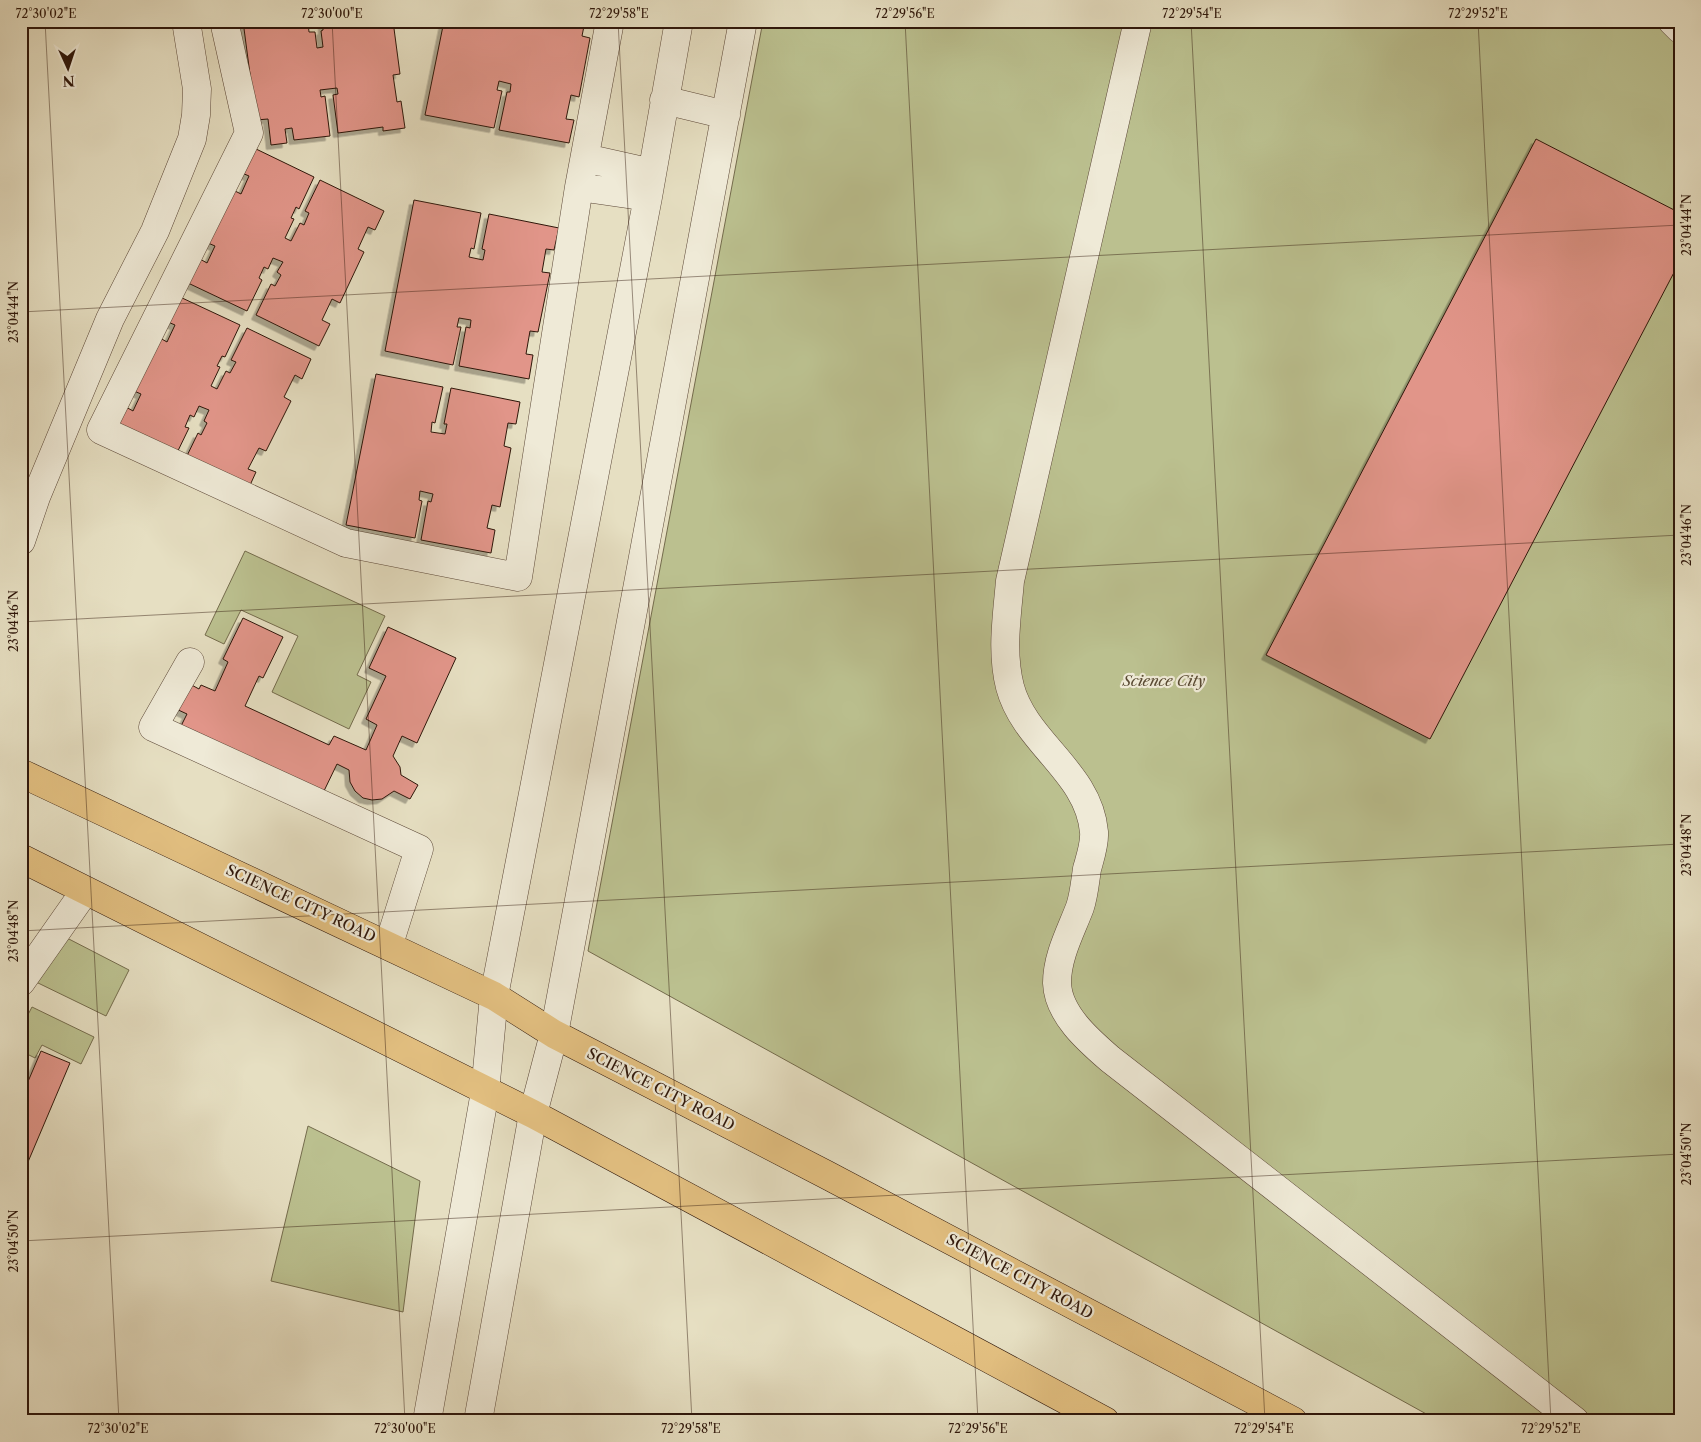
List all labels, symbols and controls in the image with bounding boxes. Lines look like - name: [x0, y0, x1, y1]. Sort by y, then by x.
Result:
- text: 72°30'02"E: [16, 6, 76, 21]
- text: 72°30'00"E: [301, 6, 363, 21]
- text: 72°29'58"E: [589, 6, 649, 21]
- text: 72°29'56"E: [875, 6, 935, 21]
- text: 72°29'54"E: [1162, 6, 1222, 21]
- text: 72°29'52"E: [1448, 6, 1508, 21]
- north arrow: [42, 42, 92, 92]
- text: N: [62, 72, 75, 90]
- text: 23°04'44"N: [1679, 194, 1694, 256]
- text: 23°04'44"N: [6, 281, 21, 343]
- text: 23°04'46"N: [1679, 504, 1694, 566]
- text: 23°04'46"N: [6, 590, 21, 652]
- park label: Science City: [1122, 671, 1206, 690]
- text: 23°04'48"N: [1679, 814, 1694, 876]
- street label: SCIENCE CITY ROAD: [223, 860, 379, 946]
- text: 23°04'48"N: [6, 900, 21, 962]
- street label: SCIENCE CITY ROAD: [584, 1043, 738, 1135]
- text: 23°04'50"N: [1679, 1122, 1694, 1185]
- text: 23°04'50"N: [6, 1209, 21, 1272]
- street label: SCIENCE CITY ROAD: [943, 1229, 1097, 1323]
- text: 72°30'02"E: [88, 1421, 148, 1436]
- text: 72°30'00"E: [374, 1421, 436, 1436]
- text: 72°29'58"E: [661, 1421, 721, 1436]
- text: 72°29'56"E: [948, 1421, 1008, 1436]
- text: 72°29'54"E: [1234, 1421, 1294, 1436]
- text: 72°29'52"E: [1521, 1421, 1581, 1436]

